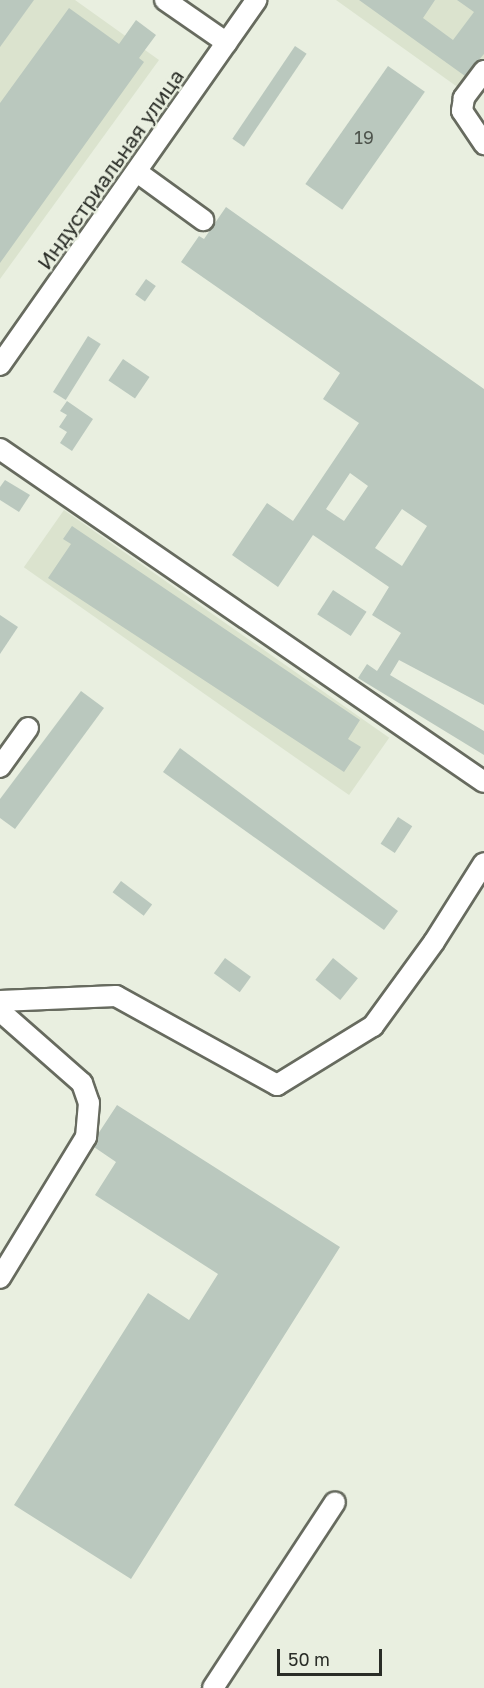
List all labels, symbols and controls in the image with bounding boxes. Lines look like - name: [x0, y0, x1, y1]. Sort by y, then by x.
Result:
- street label: Индустриальная улица: [31, 64, 189, 274]
- house number: 19: [354, 126, 374, 148]
- scale bar: [280, 1637, 385, 1675]
- text: 50 m: [288, 1648, 330, 1670]

